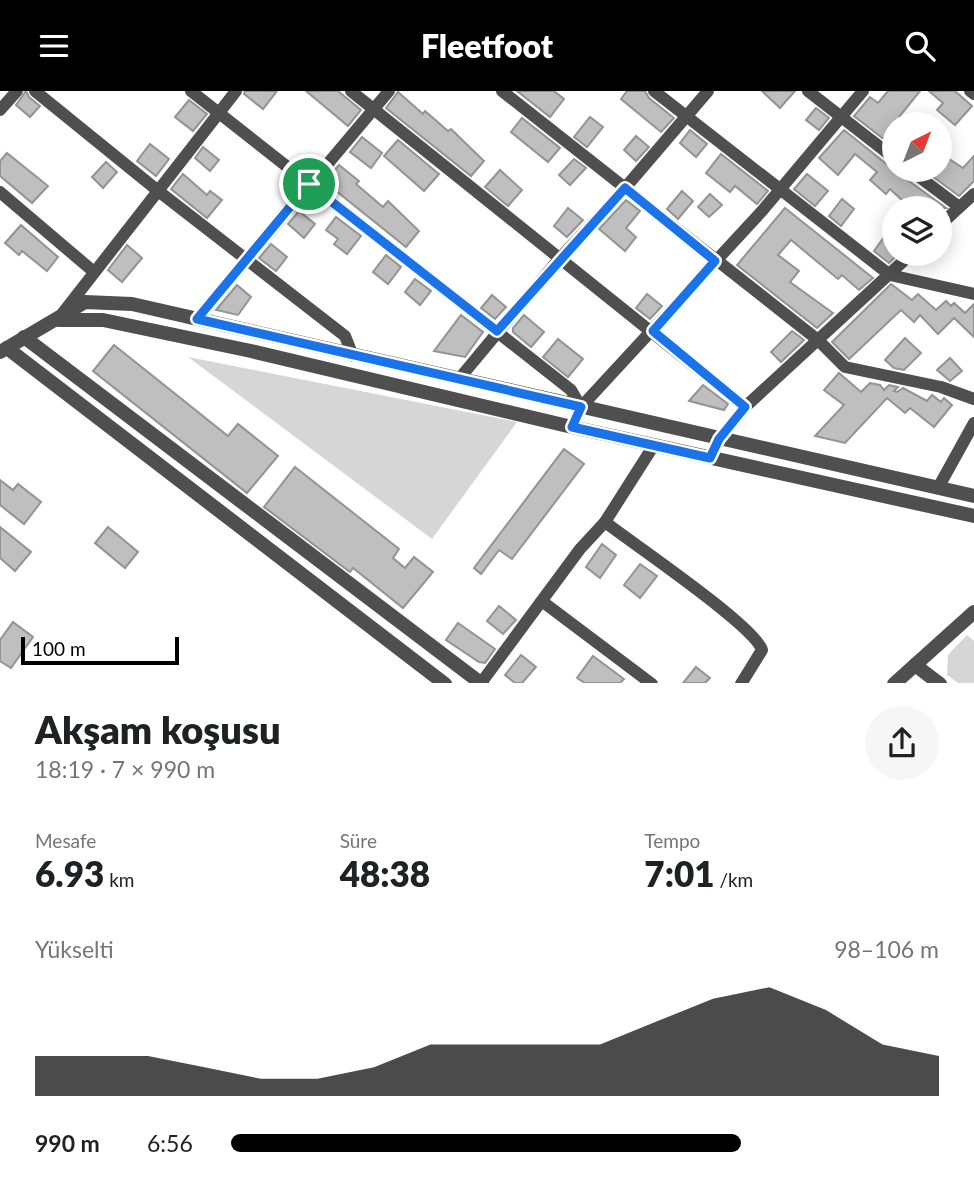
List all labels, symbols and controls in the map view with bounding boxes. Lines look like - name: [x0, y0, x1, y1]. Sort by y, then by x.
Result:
- text: Fleetfoot: [421, 26, 553, 65]
- icon: menu: [35, 27, 73, 65]
- icon: search: [901, 27, 939, 65]
- north arrow: [882, 112, 952, 182]
- map controls: [882, 112, 952, 266]
- pin: [279, 154, 339, 214]
- icon: arrive: [290, 165, 328, 203]
- button: layers: [882, 196, 952, 266]
- scale bar: [21, 635, 178, 666]
- text: 100 m: [32, 637, 86, 660]
- text: Akşam koşusu: [35, 706, 281, 752]
- button: share: [865, 706, 939, 780]
- text: 18:19 · 7 × 990 m: [35, 755, 215, 783]
- text: Mesafe: [35, 829, 96, 852]
- text: Süre: [340, 829, 377, 852]
- text: Tempo: [644, 829, 700, 852]
- text: 6.93: [35, 852, 104, 894]
- text: 48:38: [340, 852, 430, 894]
- text: 7:01: [644, 852, 715, 894]
- text: km: [104, 868, 134, 891]
- text: /km: [715, 868, 753, 891]
- text: Yükselti: [35, 935, 114, 963]
- text: 98–106 m: [834, 935, 939, 963]
- text: 990 m: [35, 1129, 100, 1157]
- text: 6:56: [147, 1129, 193, 1157]

